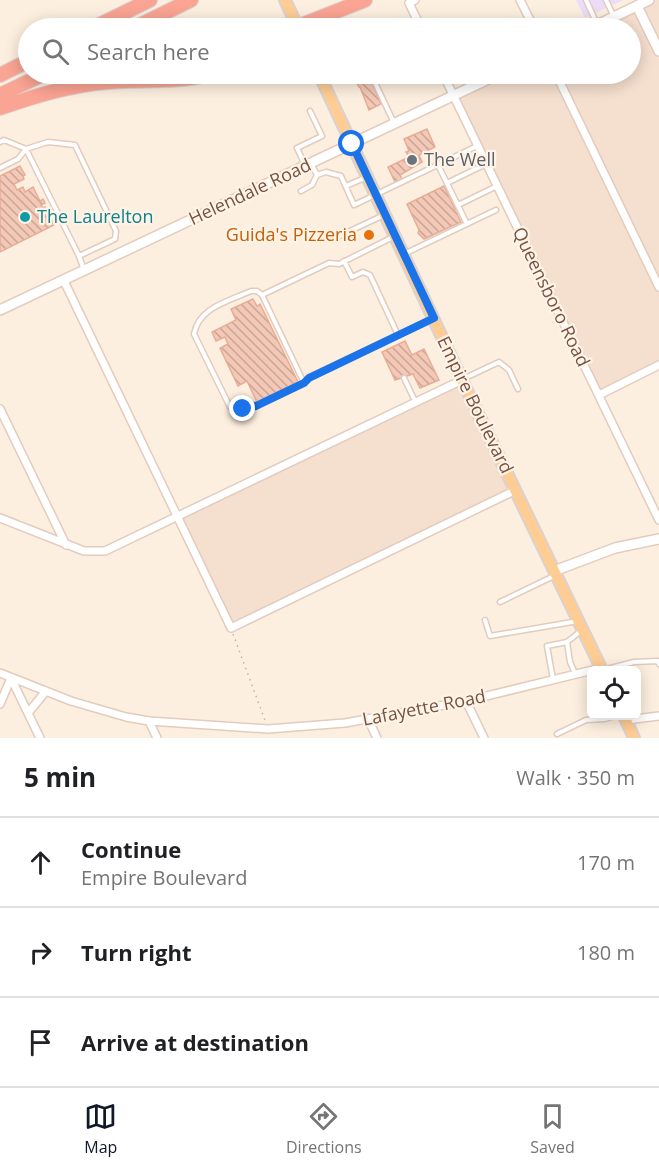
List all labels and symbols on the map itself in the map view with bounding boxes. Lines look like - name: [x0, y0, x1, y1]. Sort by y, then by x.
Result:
- route start: [338, 130, 364, 156]
- place label: The Well: [424, 147, 496, 171]
- street label: Helendale Road: [185, 152, 315, 230]
- marker: The Well: [405, 153, 419, 167]
- place label: The Laurelton: [37, 204, 153, 228]
- marker: The Laurelton: [18, 210, 32, 224]
- place label: Guida's Pizzeria: [226, 222, 357, 246]
- street label: Queensboro Road: [508, 223, 596, 370]
- marker: Guida's Pizzeria: [362, 228, 376, 242]
- street label: Empire Boulevard: [432, 332, 520, 477]
- route end: [229, 395, 255, 421]
- street label: Lafayette Road: [360, 683, 488, 731]

